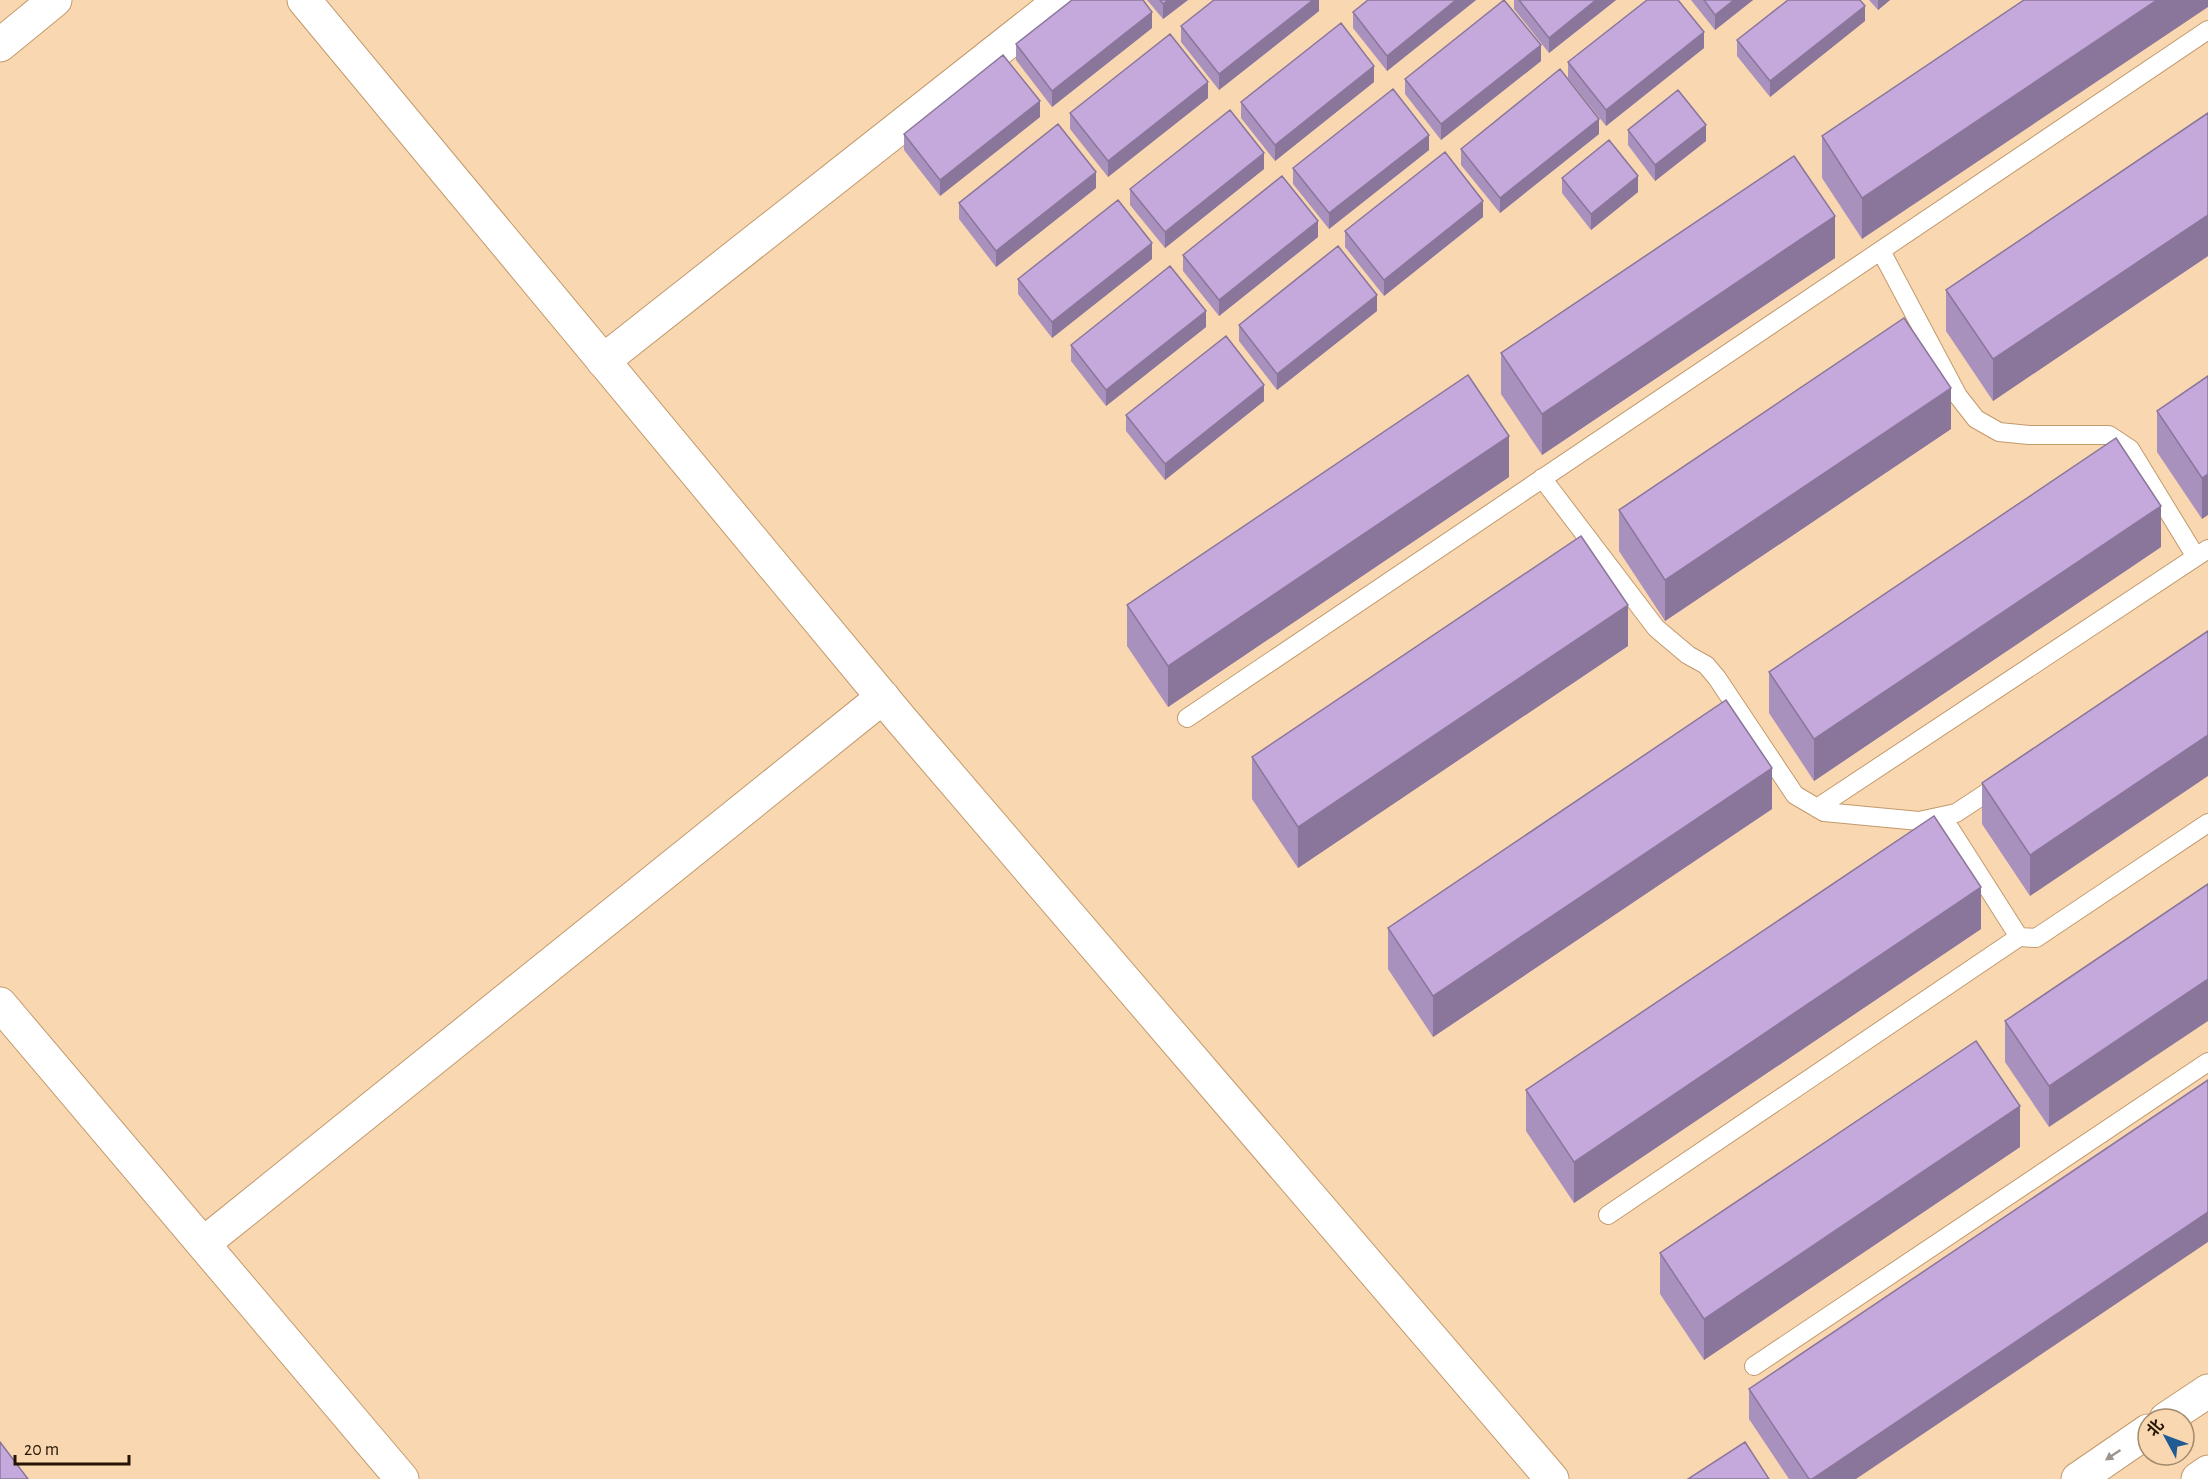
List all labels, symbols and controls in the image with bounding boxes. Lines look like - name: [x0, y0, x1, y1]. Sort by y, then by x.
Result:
- north arrow: [2136, 1407, 2196, 1467]
- text: 北: [2143, 1416, 2167, 1439]
- scale bar: [15, 1428, 129, 1466]
- text: 20 m: [24, 1441, 59, 1459]
- one-way arrow: [2105, 1449, 2121, 1460]

